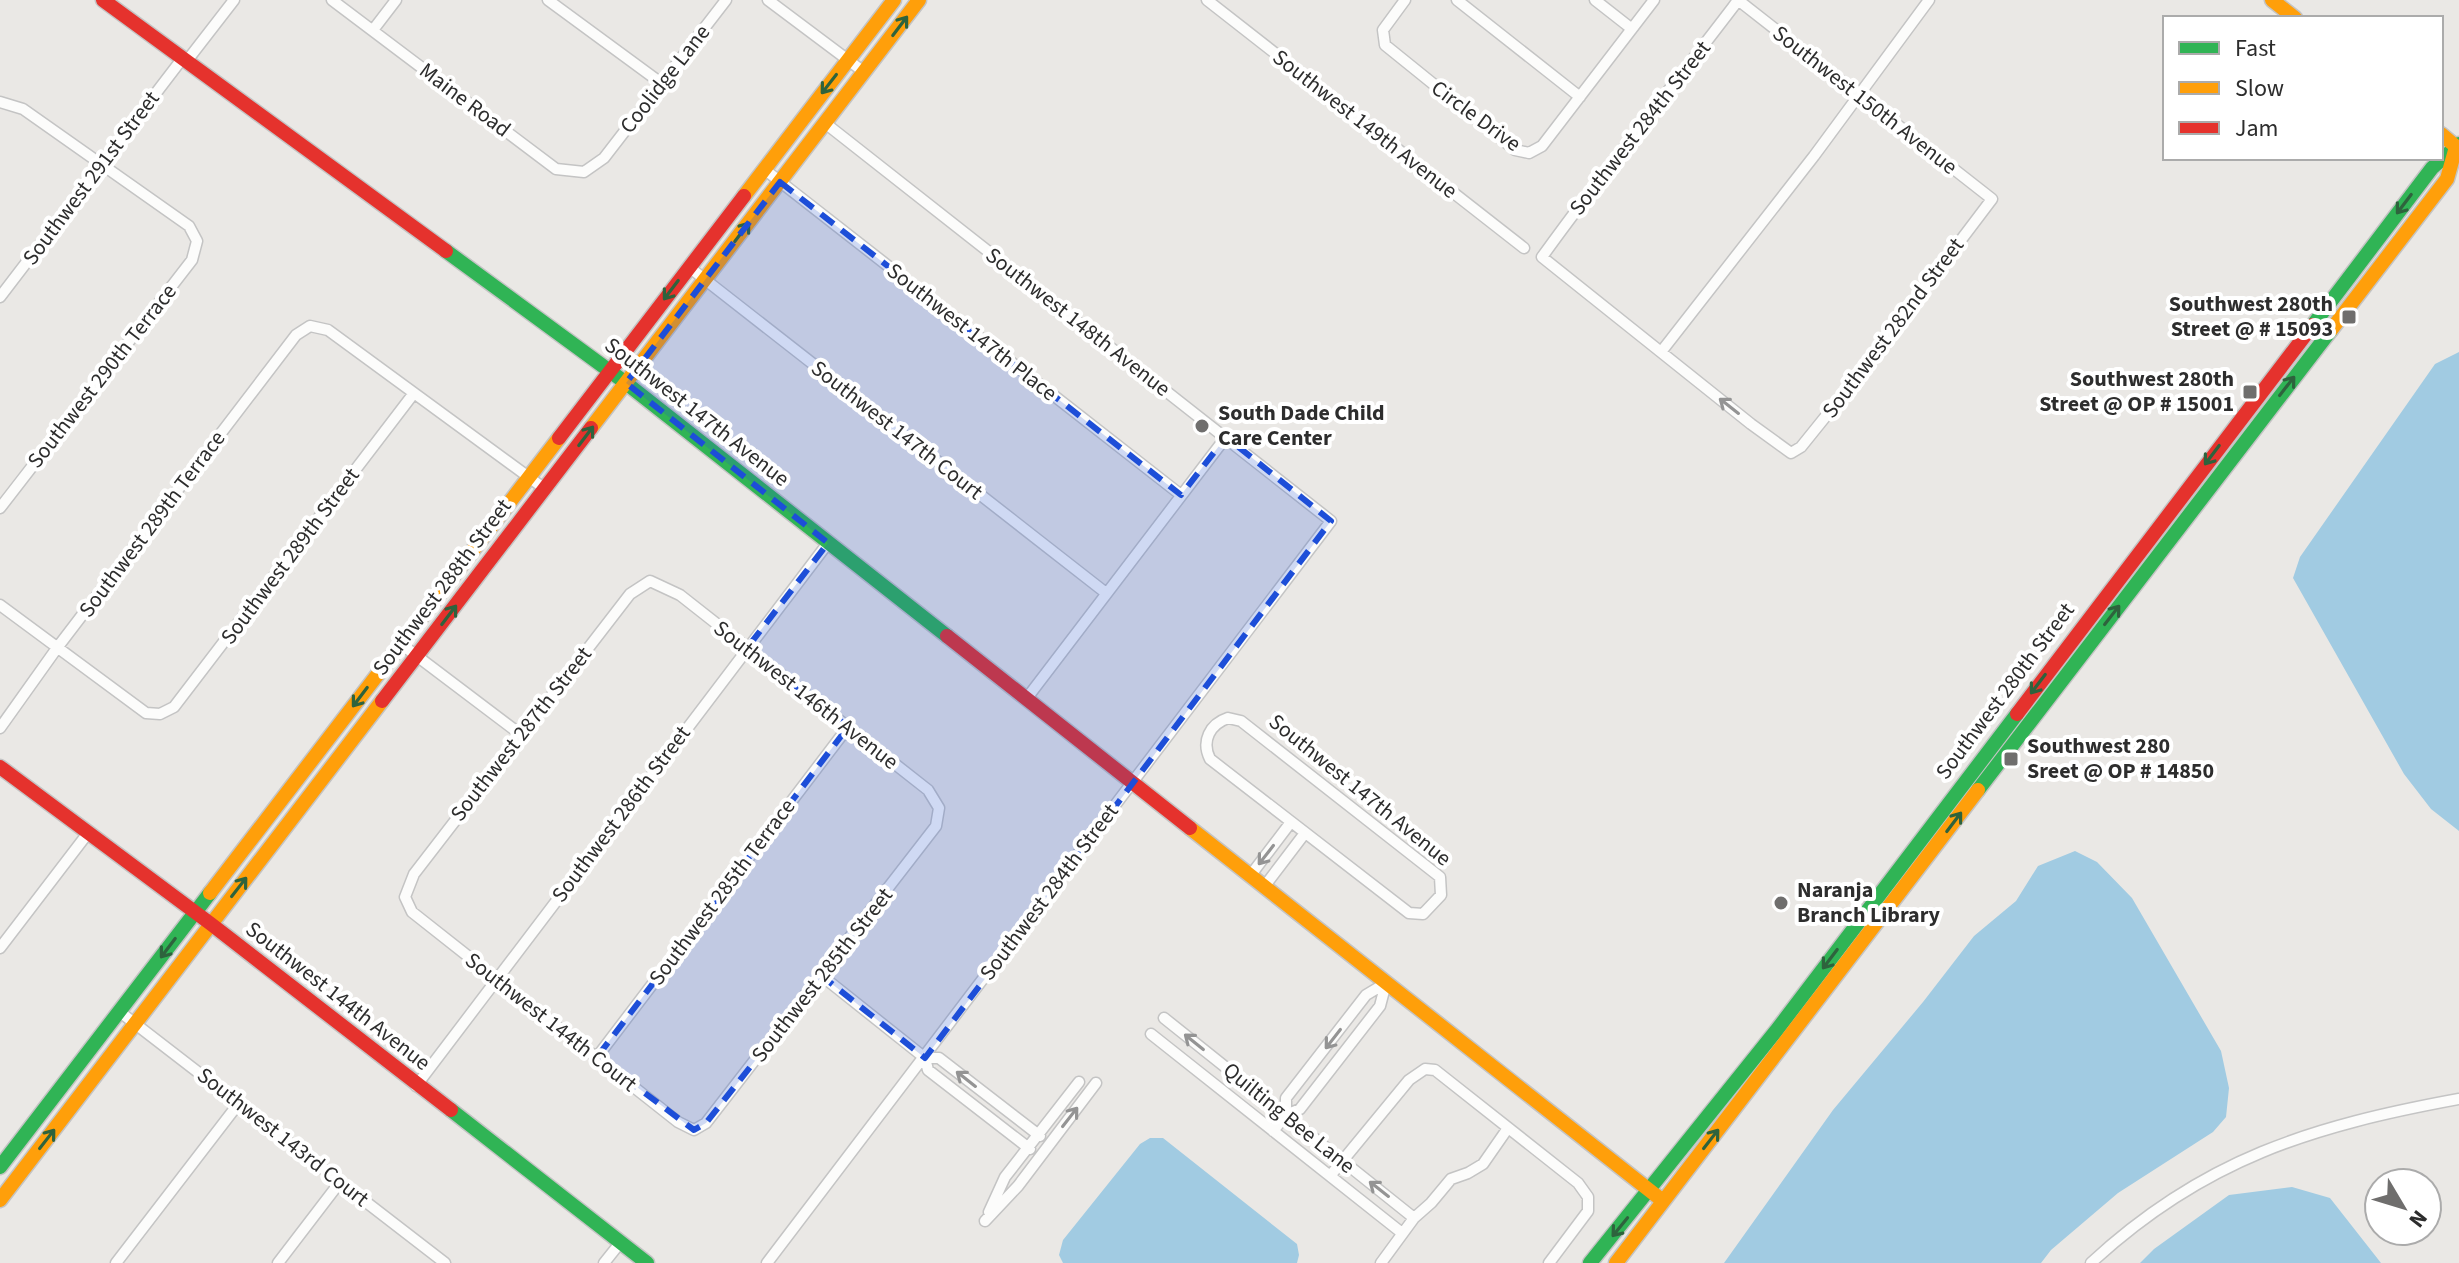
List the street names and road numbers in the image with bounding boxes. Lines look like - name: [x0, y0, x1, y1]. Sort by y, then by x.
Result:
- street label: Coolidge Lane: [612, 18, 718, 140]
- street label: Southwest 150th Avenue: [1766, 18, 1964, 182]
- street label: Southwest 284th Street: [1562, 33, 1719, 222]
- street label: Southwest 149th Avenue: [1266, 42, 1464, 206]
- street label: Maine Road: [413, 55, 517, 145]
- street label: Circle Drive: [1425, 72, 1528, 160]
- street label: Southwest 291st Street: [15, 84, 168, 272]
- street label: Southwest 282nd Street: [1814, 231, 1972, 425]
- street label: Southwest 148th Avenue: [979, 240, 1177, 404]
- street label: Southwest 147th Place: [880, 255, 1064, 409]
- street label: Southwest 290th Terrace: [20, 277, 184, 475]
- street label: Southwest 147th Avenue: [598, 330, 796, 494]
- street label: Southwest 147th Court: [804, 353, 990, 508]
- street label: Southwest 289th Terrace: [71, 424, 233, 624]
- street label: Southwest 289th Street: [213, 460, 368, 651]
- street label: Southwest 288th Street: [365, 491, 520, 682]
- street label: Southwest 280th Street: [1928, 595, 2083, 786]
- street label: Southwest 146th Avenue: [707, 613, 905, 777]
- street label: Southwest 287th Street: [443, 639, 600, 828]
- street label: Southwest 147th Avenue: [1262, 706, 1458, 874]
- street label: Southwest 286th Street: [544, 718, 699, 909]
- street label: Southwest 285th Terrace: [641, 792, 803, 992]
- street label: Southwest 284th Street: [972, 796, 1127, 987]
- street label: Southwest 285th Street: [744, 880, 901, 1069]
- street label: Southwest 144th Avenue: [239, 914, 437, 1078]
- street label: Southwest 144th Court: [458, 945, 644, 1100]
- street label: Quilting Bee Lane: [1216, 1055, 1362, 1181]
- street label: Southwest 143rd Court: [190, 1060, 376, 1215]

